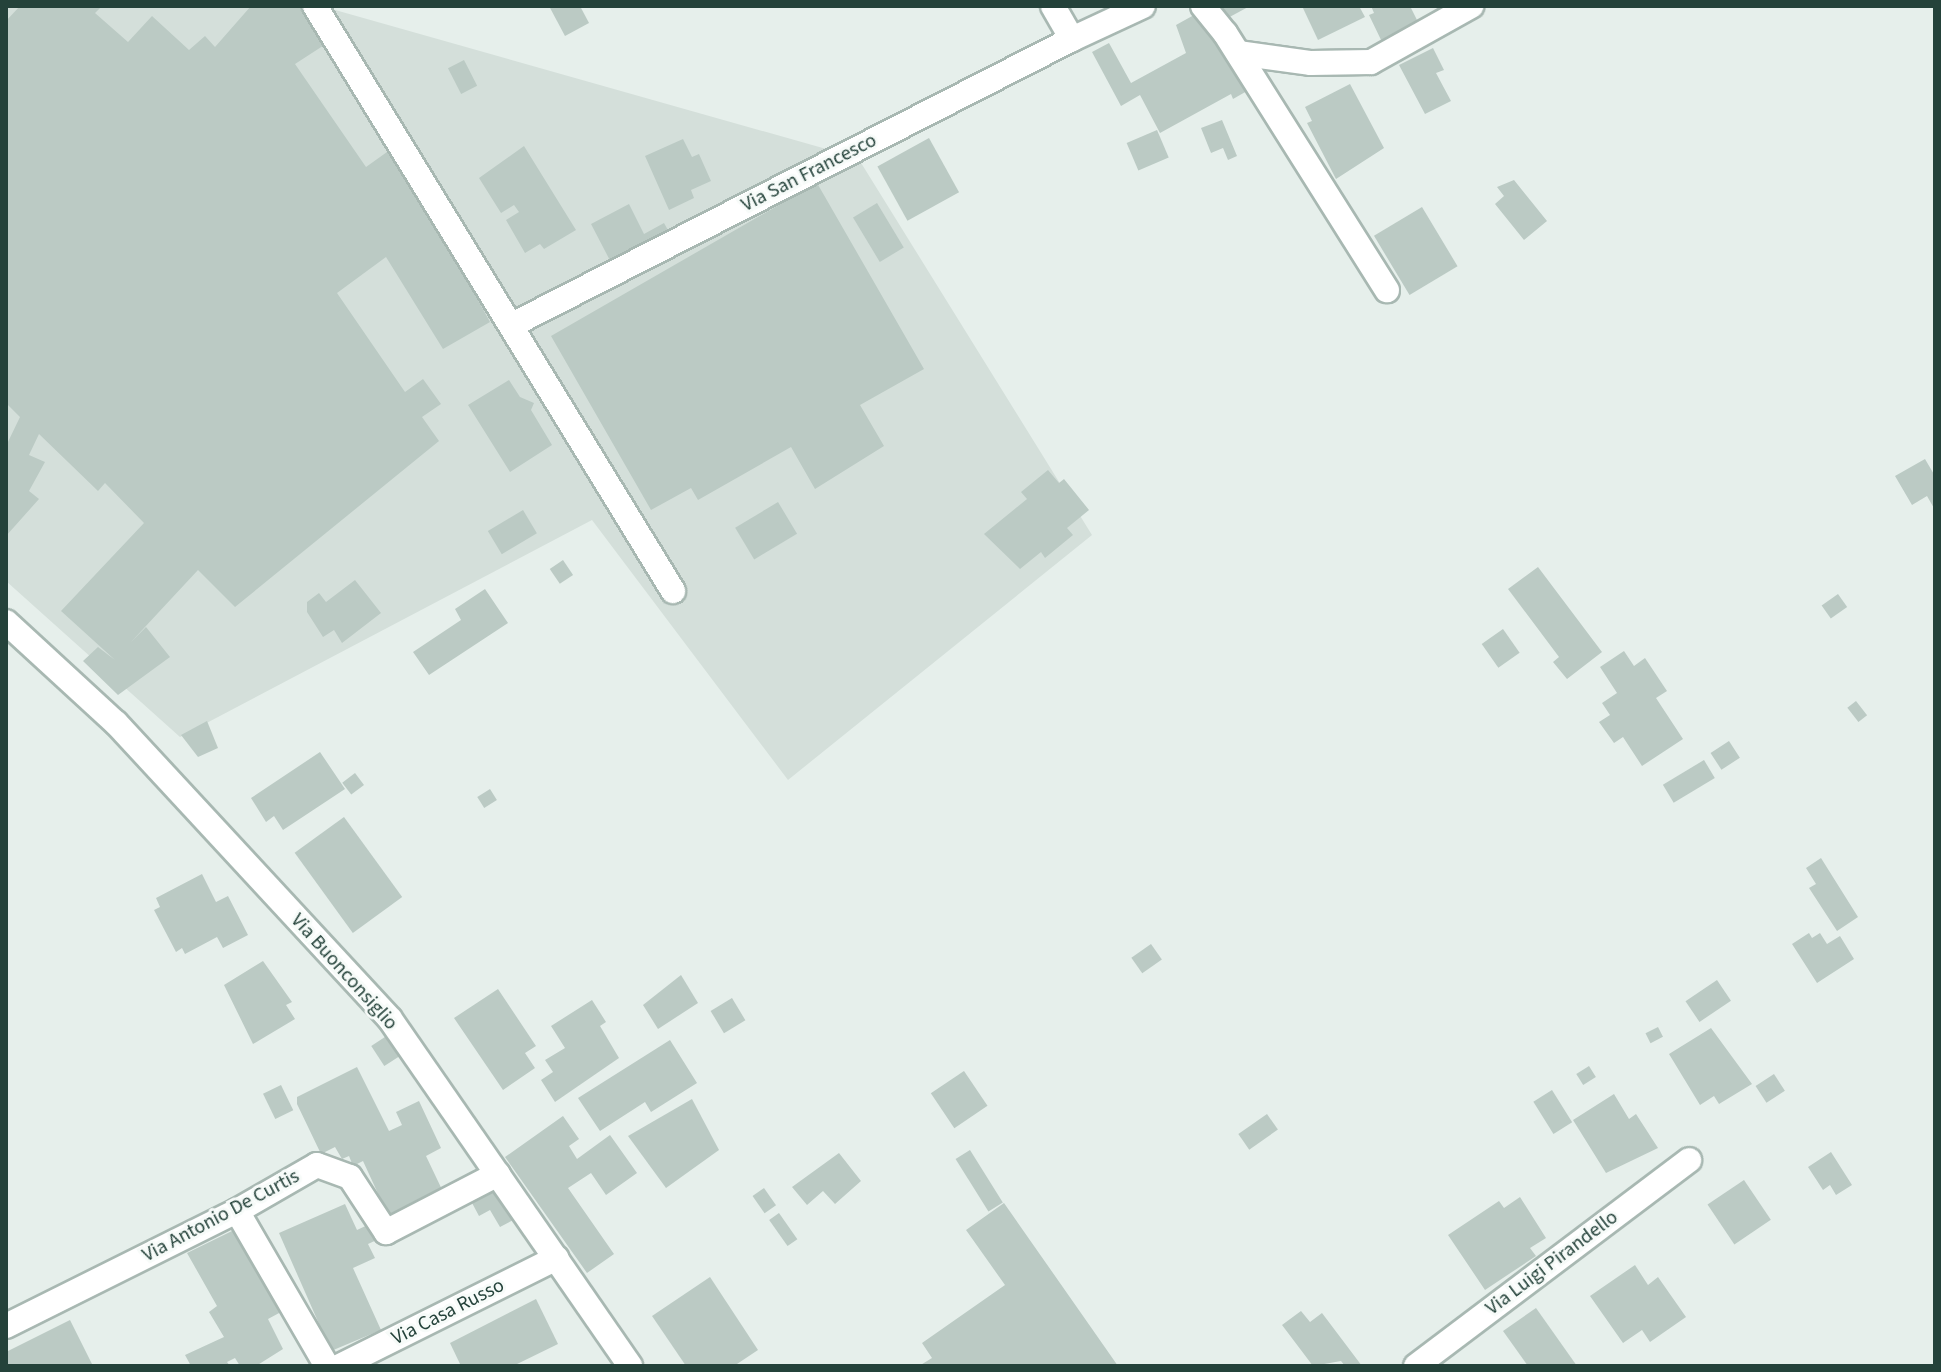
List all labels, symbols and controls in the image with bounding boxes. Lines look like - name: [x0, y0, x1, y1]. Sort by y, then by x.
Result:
- street label: Via San Francesco: [737, 129, 881, 217]
- street label: Via Buonconsiglio: [285, 909, 403, 1035]
- street label: Via Antonio De Curtis: [138, 1164, 304, 1268]
- street label: Via Luigi Pirandello: [1481, 1205, 1623, 1321]
- street label: Via Casa Russo: [388, 1273, 508, 1351]

